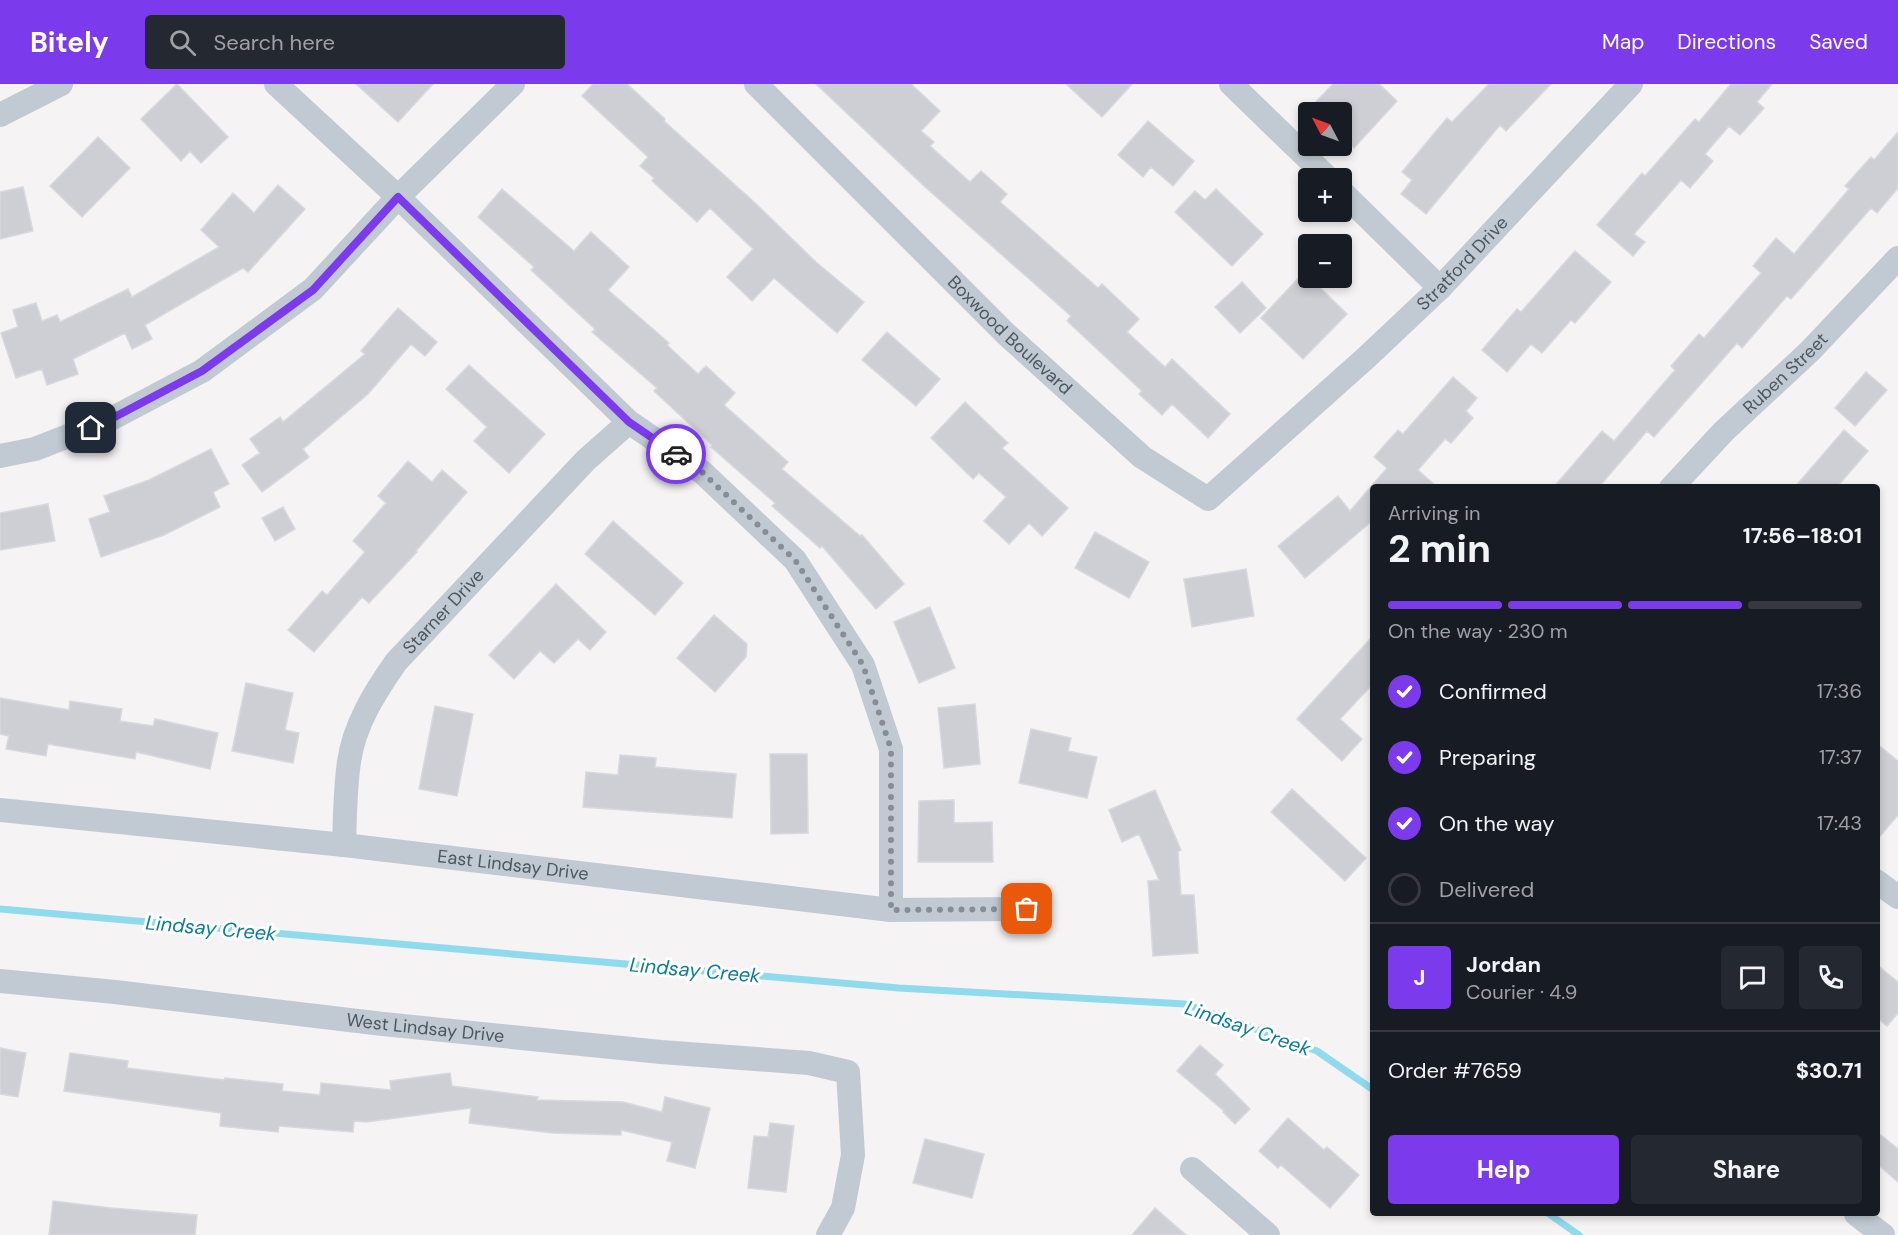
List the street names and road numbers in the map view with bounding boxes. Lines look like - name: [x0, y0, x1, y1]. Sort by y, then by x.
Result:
- street label: Stratford Drive: [1411, 211, 1513, 316]
- street label: Boxwood Boulevard: [942, 270, 1077, 400]
- street label: Ruben Street: [1738, 327, 1833, 419]
- street label: Starner Drive: [397, 564, 489, 659]
- street label: East Lindsay Drive: [436, 844, 590, 886]
- street label: West Lindsay Drive: [345, 1008, 506, 1048]

